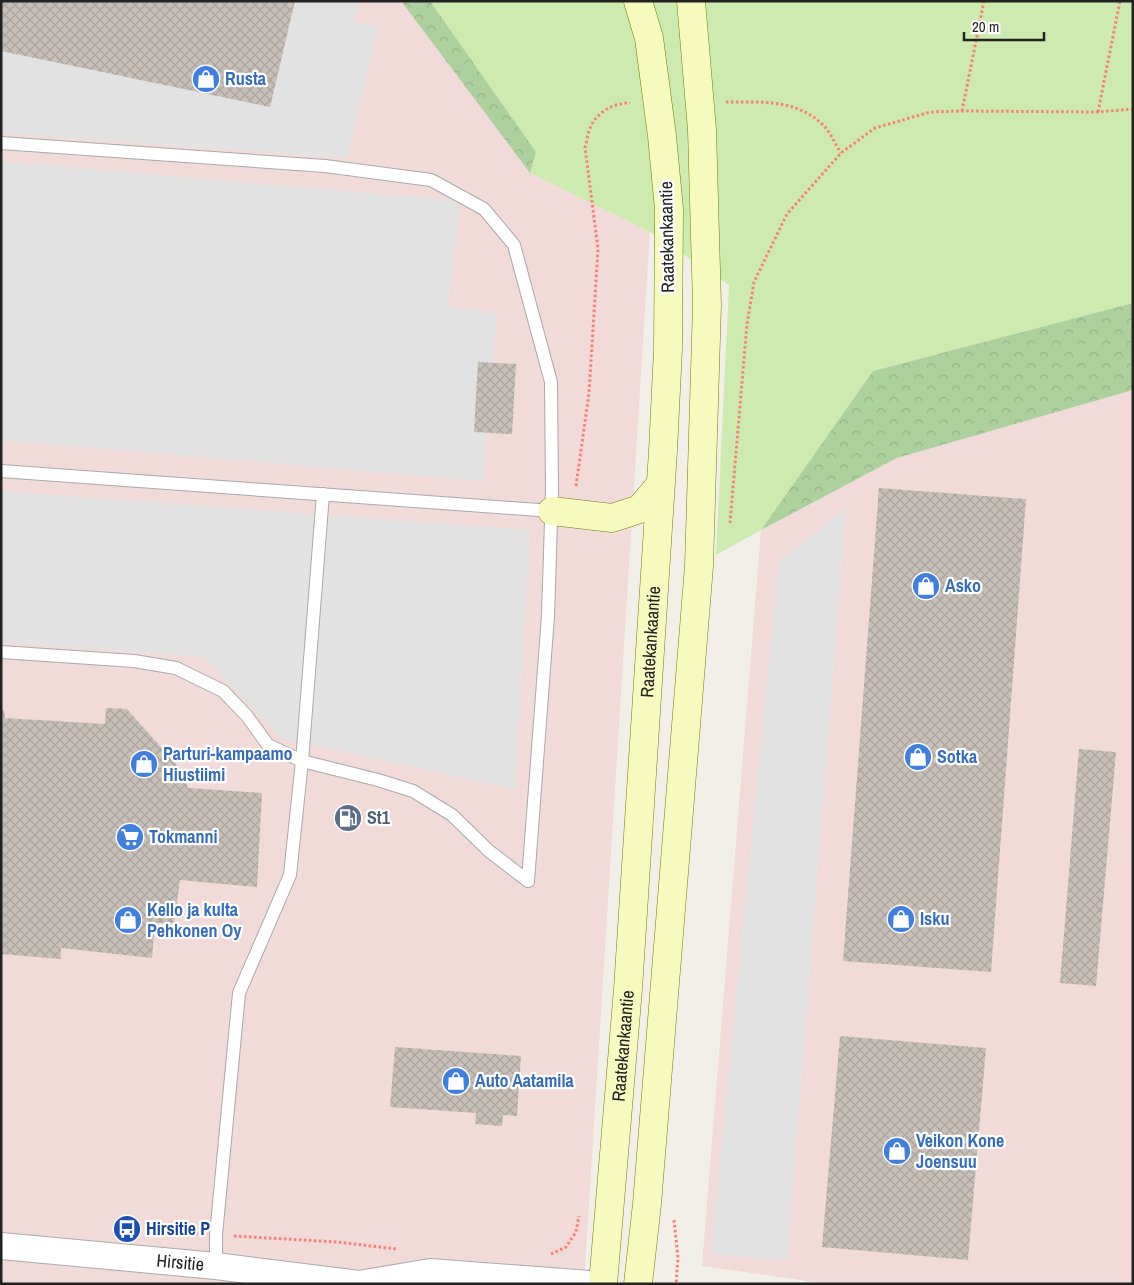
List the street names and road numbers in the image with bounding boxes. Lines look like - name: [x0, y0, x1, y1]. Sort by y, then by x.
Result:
- street label: Raatekankaantie: [653, 181, 680, 293]
- street label: Raatekankaantie: [634, 585, 666, 698]
- street label: Raatekankaantie: [606, 989, 640, 1103]
- street label: Hirsitie: [155, 1248, 205, 1277]

